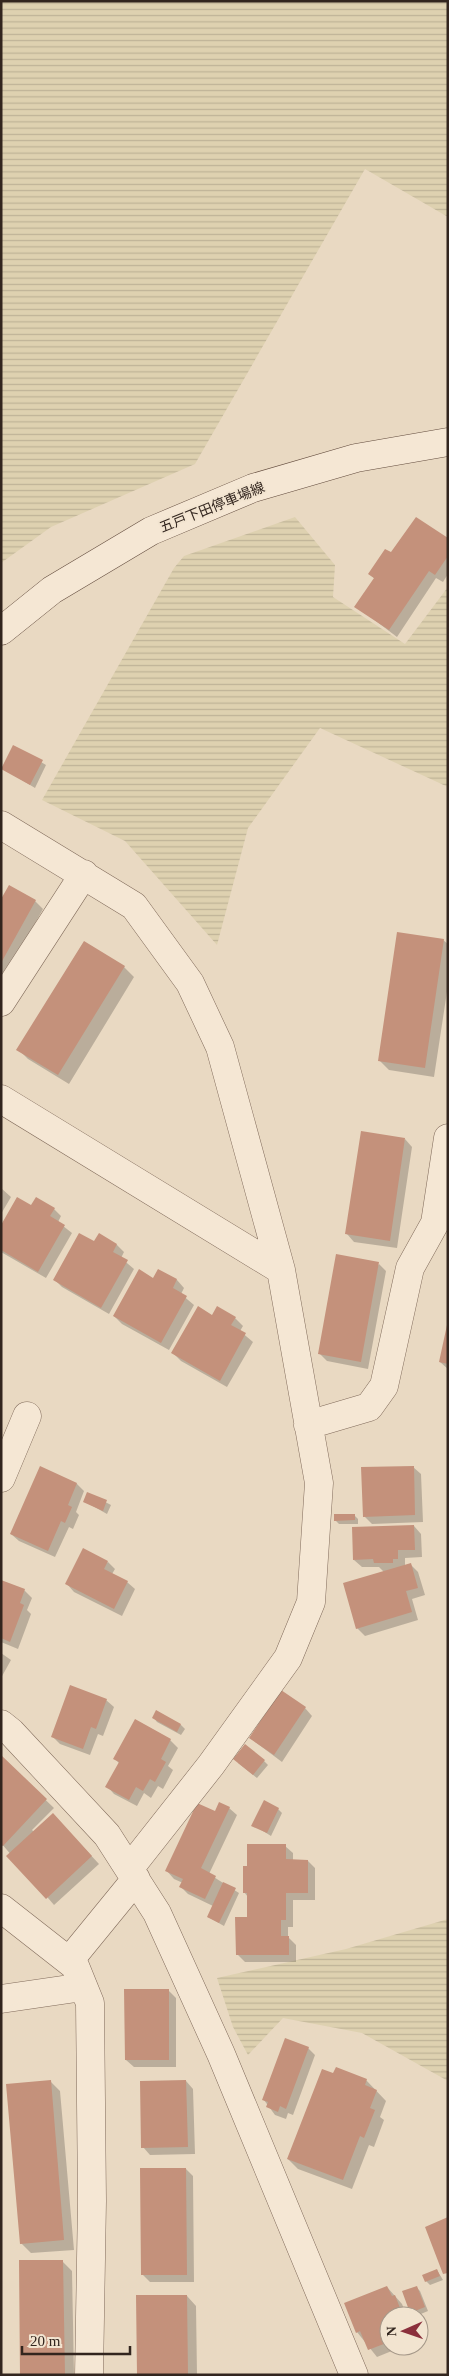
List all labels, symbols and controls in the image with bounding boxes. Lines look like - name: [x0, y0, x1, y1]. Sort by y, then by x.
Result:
- street label: 五戸下田停車場線: [157, 480, 267, 535]
- north arrow: [379, 2306, 429, 2356]
- scale bar: [22, 2324, 130, 2356]
- text: N: [384, 2326, 399, 2337]
- text: 20 m: [30, 2333, 61, 2349]

